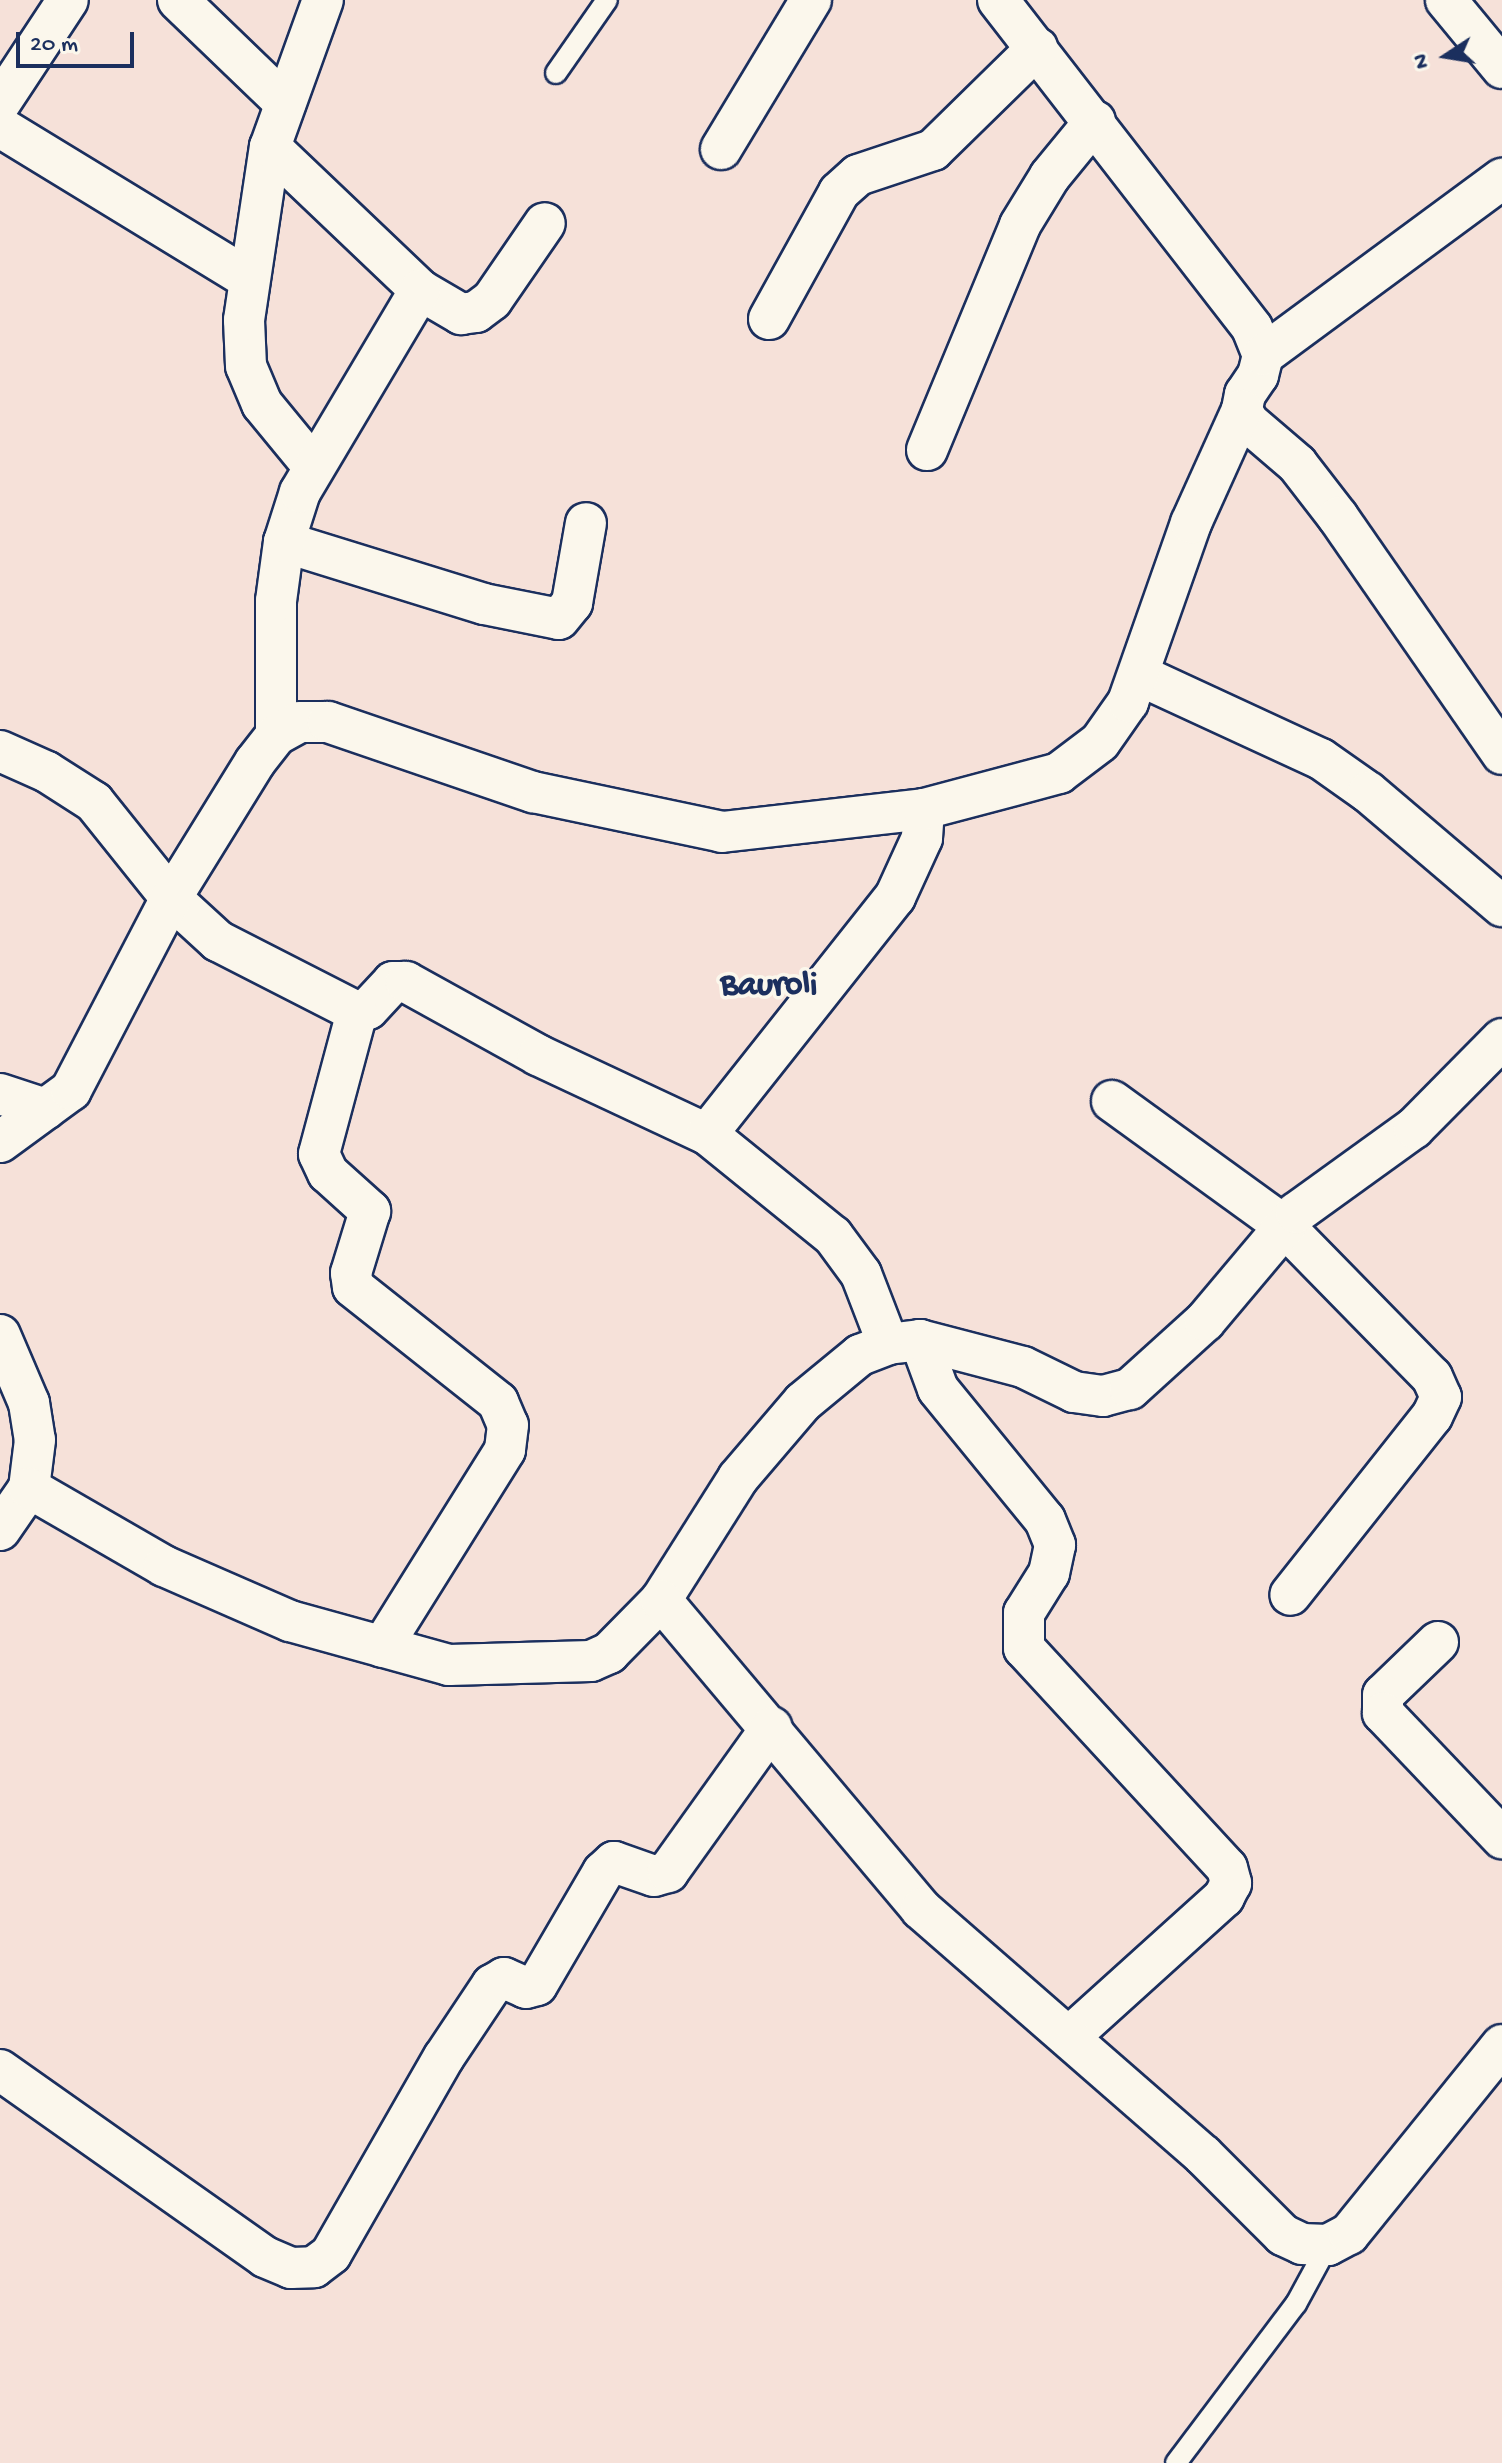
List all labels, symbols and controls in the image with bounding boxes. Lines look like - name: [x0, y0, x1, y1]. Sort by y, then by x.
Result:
- scale bar: [20, 16, 138, 66]
- north arrow: [1406, 16, 1486, 96]
- text: 20 m: [30, 31, 78, 60]
- text: N: [1408, 51, 1437, 71]
- district label: Bauroli: [721, 968, 817, 1008]

